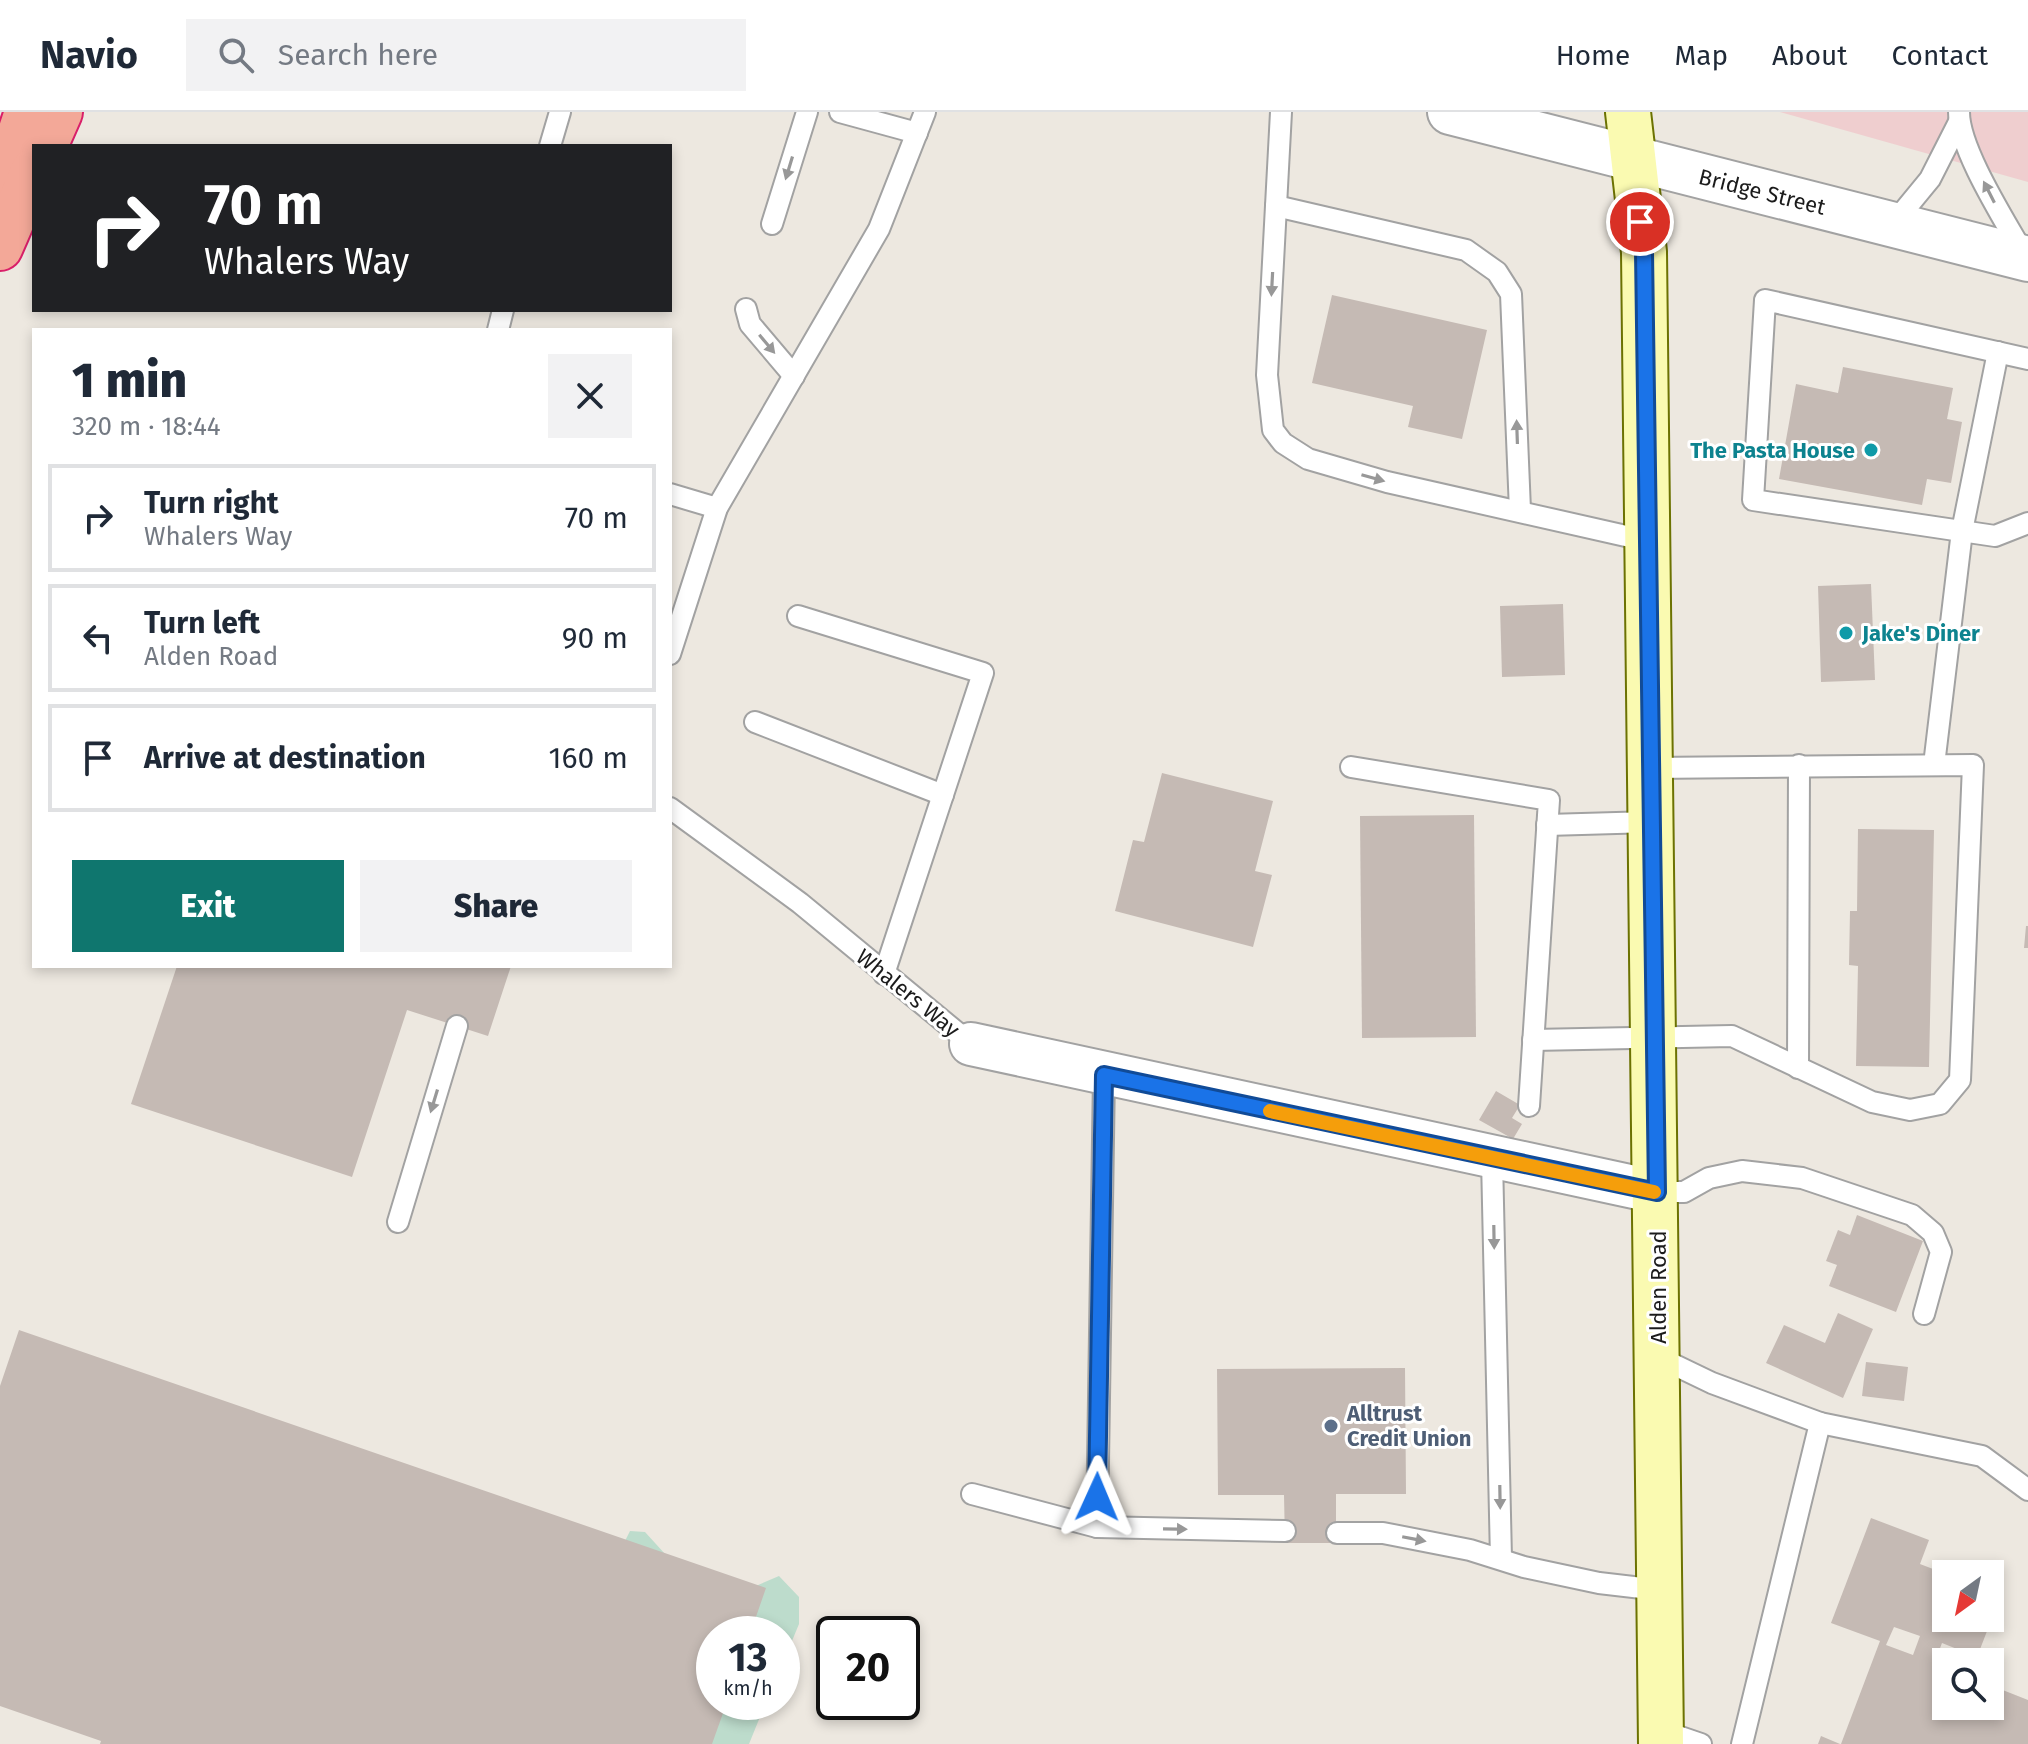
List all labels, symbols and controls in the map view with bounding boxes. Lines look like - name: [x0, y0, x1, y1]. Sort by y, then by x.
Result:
- search box: [186, 19, 746, 91]
- text: Navio: [40, 32, 138, 78]
- icon: search: [214, 33, 258, 77]
- text: Search here: [278, 37, 438, 73]
- text: Home: [1556, 39, 1630, 72]
- text: Map: [1674, 39, 1728, 72]
- text: About: [1772, 39, 1847, 72]
- text: Contact: [1891, 39, 1988, 72]
- one-way arrow: [783, 156, 795, 180]
- street label: Bridge Street: [1696, 163, 1828, 221]
- text: 70 m: [204, 172, 323, 239]
- icon: right: [72, 176, 176, 280]
- one-way arrow: [1982, 180, 1996, 203]
- pin: [1606, 188, 1674, 256]
- icon: arrive: [1618, 200, 1662, 244]
- text: Whalers Way: [204, 240, 409, 284]
- one-way arrow: [1265, 272, 1278, 297]
- one-way arrow: [758, 334, 775, 354]
- text: 1 min: [72, 352, 187, 410]
- button: close: [548, 354, 632, 438]
- text: 320 m · 18:44: [72, 411, 221, 442]
- one-way arrow: [1511, 419, 1524, 444]
- place label: The Pasta House: [1690, 437, 1855, 464]
- marker: The Pasta House: [1862, 441, 1880, 459]
- one-way arrow: [1361, 472, 1386, 484]
- text: Turn right: [144, 485, 279, 521]
- icon: right: [76, 496, 120, 540]
- text: 70 m: [565, 500, 628, 536]
- text: Whalers Way: [144, 521, 292, 552]
- text: Turn left: [144, 605, 260, 641]
- icon: left: [76, 616, 120, 660]
- text: 90 m: [562, 620, 628, 656]
- place label: Jake's Diner: [1861, 620, 1980, 647]
- marker: Jake's Diner: [1837, 624, 1855, 642]
- text: Alden Road: [144, 641, 278, 672]
- icon: arrive: [76, 736, 120, 780]
- text: Arrive at destination: [144, 740, 426, 776]
- text: 160 m: [549, 740, 628, 776]
- button: Exit: [72, 860, 344, 952]
- button: Share: [360, 860, 632, 952]
- street label: Whalers Way: [851, 943, 965, 1043]
- one-way arrow: [427, 1089, 440, 1113]
- one-way arrow: [1487, 1225, 1500, 1250]
- street label: Alden Road: [1645, 1230, 1672, 1344]
- place label: Alltrust Credit Union: [1346, 1400, 1472, 1452]
- marker: Alltrust Credit Union: [1322, 1417, 1340, 1435]
- position arrow: [1055, 1455, 1139, 1539]
- one-way arrow: [1493, 1485, 1506, 1510]
- one-way arrow: [1163, 1523, 1188, 1535]
- one-way arrow: [1402, 1534, 1427, 1546]
- north arrow: [1932, 1560, 2004, 1632]
- map controls: [1932, 1560, 2004, 1720]
- speed limit sign: 20: [816, 1616, 920, 1720]
- text: 13: [728, 1634, 768, 1682]
- button: search: [1932, 1648, 2004, 1720]
- text: km/h: [723, 1676, 773, 1700]

